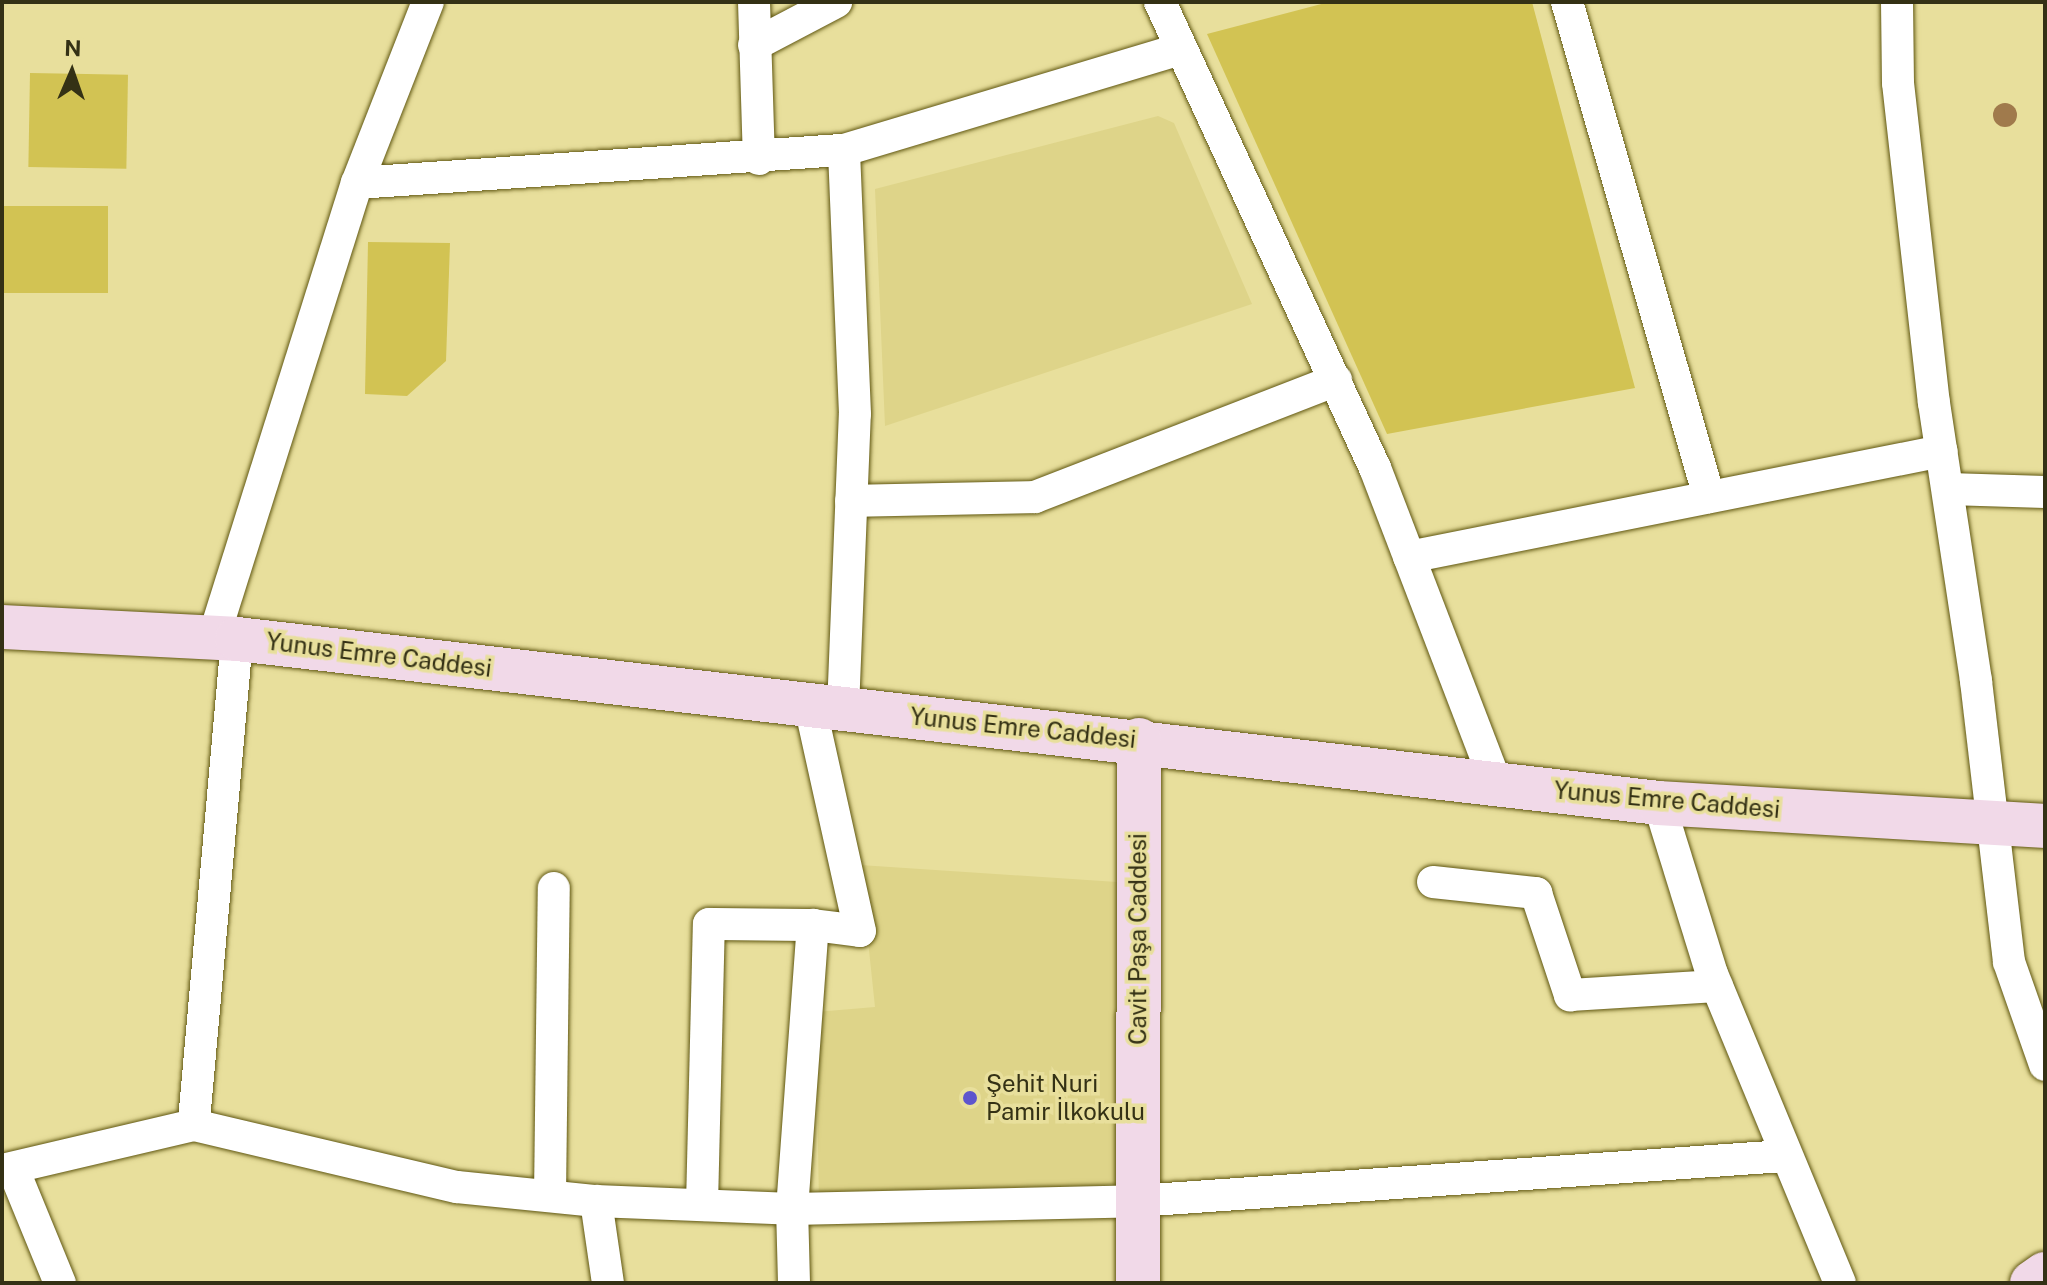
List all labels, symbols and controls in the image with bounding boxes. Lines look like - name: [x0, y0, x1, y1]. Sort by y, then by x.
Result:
- north arrow: [32, 32, 112, 112]
- text: N: [64, 35, 82, 61]
- street label: Yunus Emre Caddesi: [265, 627, 493, 683]
- street label: Yunus Emre Caddesi: [909, 702, 1137, 754]
- street label: Yunus Emre Caddesi: [1553, 776, 1781, 824]
- street label: Cavit Paşa Caddesi: [1124, 833, 1152, 1045]
- place label: Şehit Nuri Pamir İlkokulu: [986, 1070, 1145, 1126]
- marker: Şehit Nuri Pamir İlkokulu: [961, 1089, 979, 1107]

